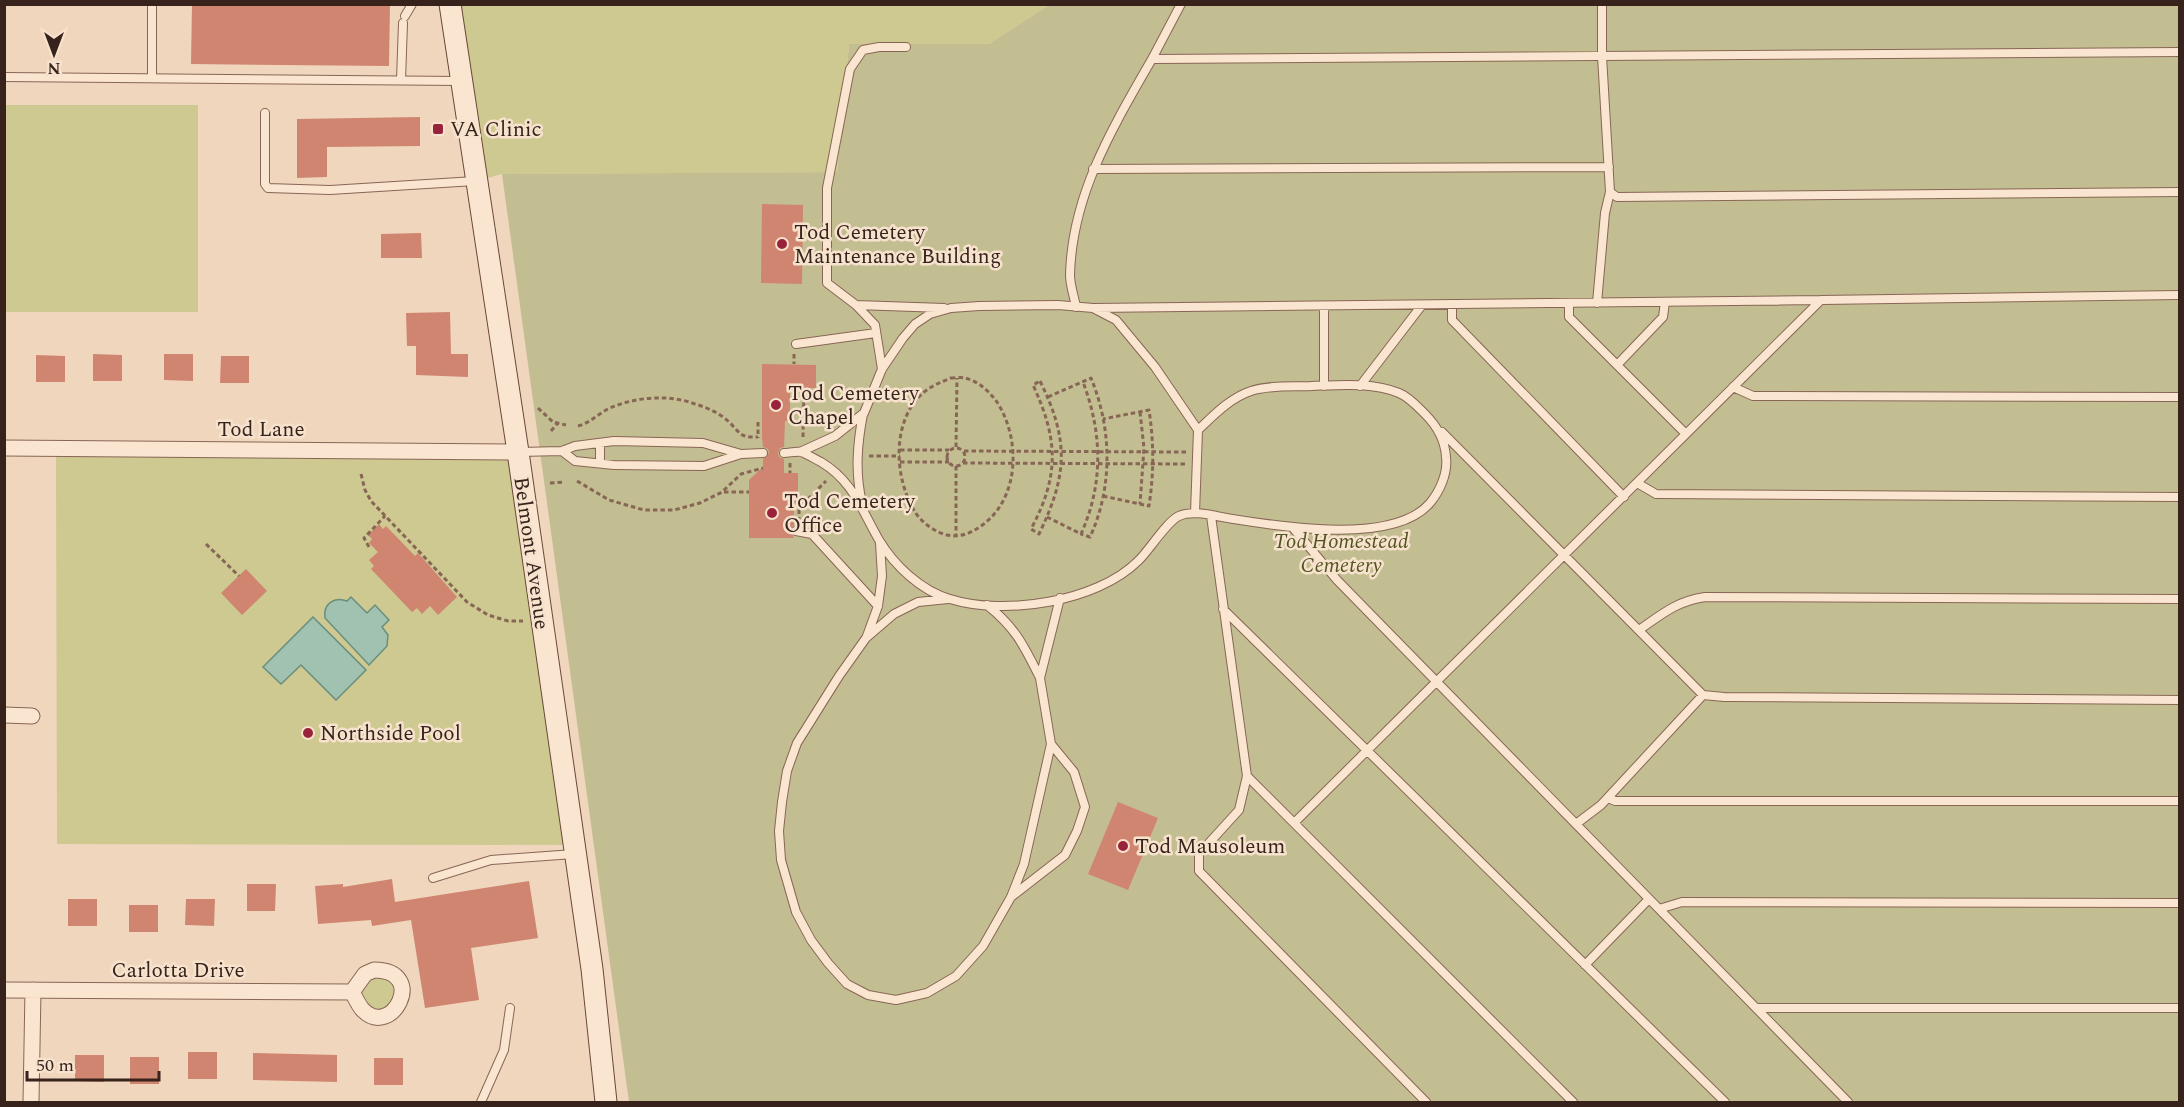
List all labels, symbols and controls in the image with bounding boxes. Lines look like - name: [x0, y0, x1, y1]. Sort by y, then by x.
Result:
- north arrow: [24, 24, 84, 84]
- text: N: [47, 56, 61, 80]
- place label: VA Clinic: [450, 114, 542, 146]
- marker: VA Clinic: [431, 122, 445, 136]
- place label: Tod Cemetery Maintenance Building: [794, 217, 1001, 273]
- marker: Tod Cemetery Maintenance Building: [775, 237, 789, 251]
- place label: Tod Cemetery Chapel: [788, 378, 920, 434]
- marker: Tod Cemetery Chapel: [769, 398, 783, 412]
- street label: Tod Lane: [217, 414, 305, 446]
- street label: Belmont Avenue: [504, 475, 558, 632]
- place label: Tod Cemetery Office: [784, 486, 916, 542]
- marker: Tod Cemetery Office: [765, 506, 779, 520]
- park label: Tod Homestead Cemetery: [1274, 526, 1409, 582]
- place label: Northside Pool: [320, 718, 461, 750]
- marker: Northside Pool: [301, 726, 315, 740]
- place label: Tod Mausoleum: [1135, 831, 1285, 863]
- marker: Tod Mausoleum: [1116, 839, 1130, 853]
- street label: Carlotta Drive: [111, 955, 245, 987]
- scale bar: [27, 1044, 159, 1082]
- text: 50 m: [36, 1052, 74, 1079]

